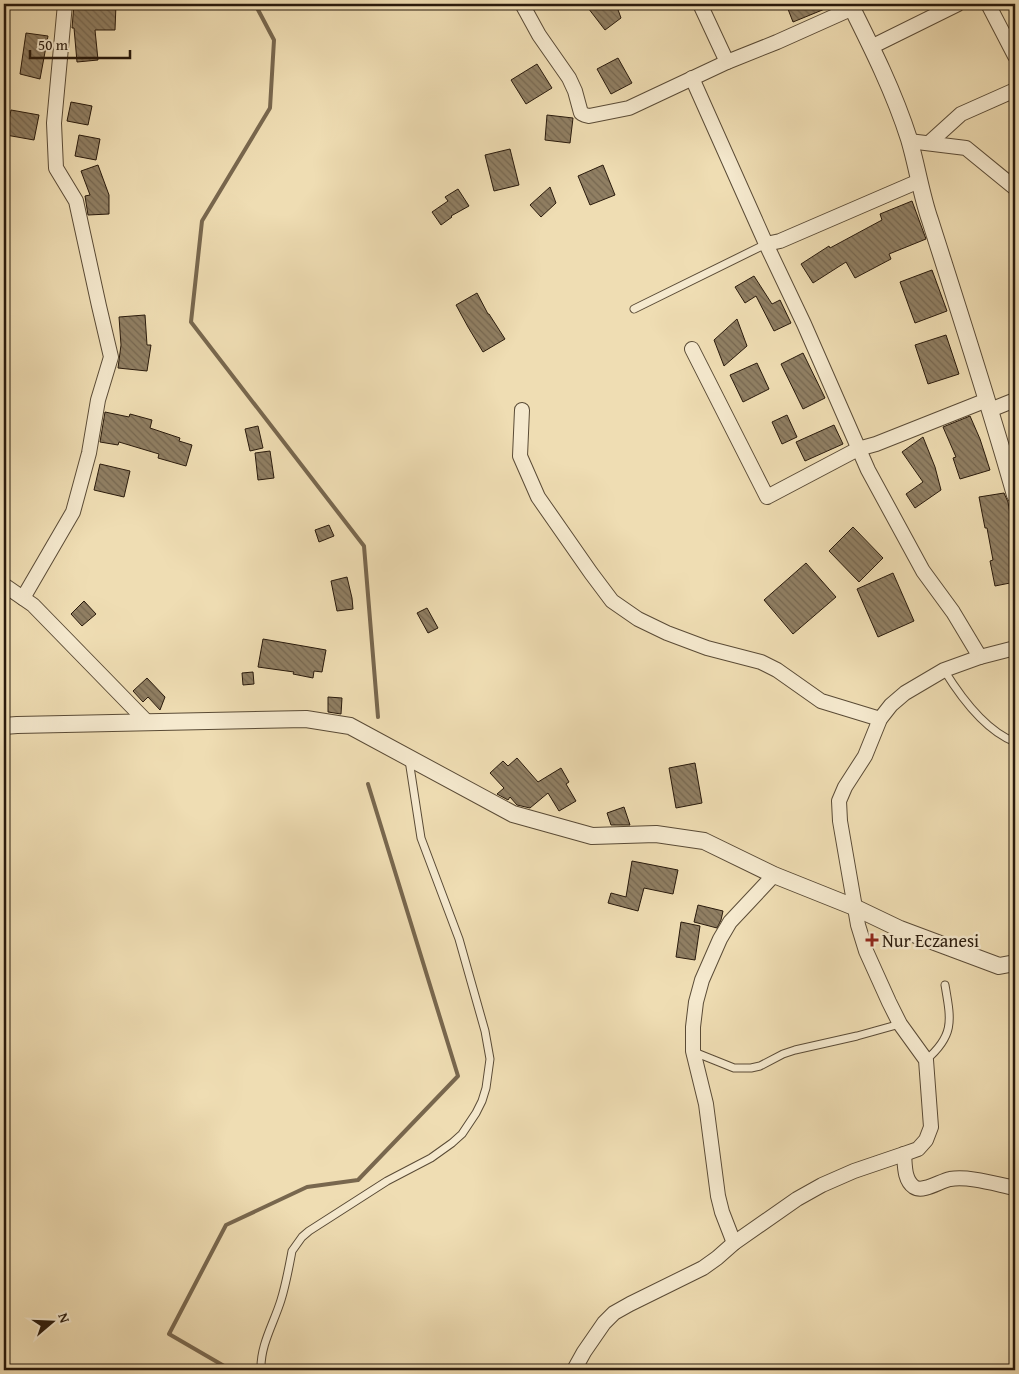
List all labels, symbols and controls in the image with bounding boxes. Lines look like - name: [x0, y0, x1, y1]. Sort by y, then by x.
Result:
- scale bar: [30, 28, 130, 60]
- text: 50 m: [38, 34, 69, 55]
- place label: Nur Eczanesi: [882, 927, 979, 954]
- marker: Nur Eczanesi: [866, 934, 878, 946]
- north arrow: [28, 1296, 78, 1346]
- text: N: [53, 1310, 75, 1326]

